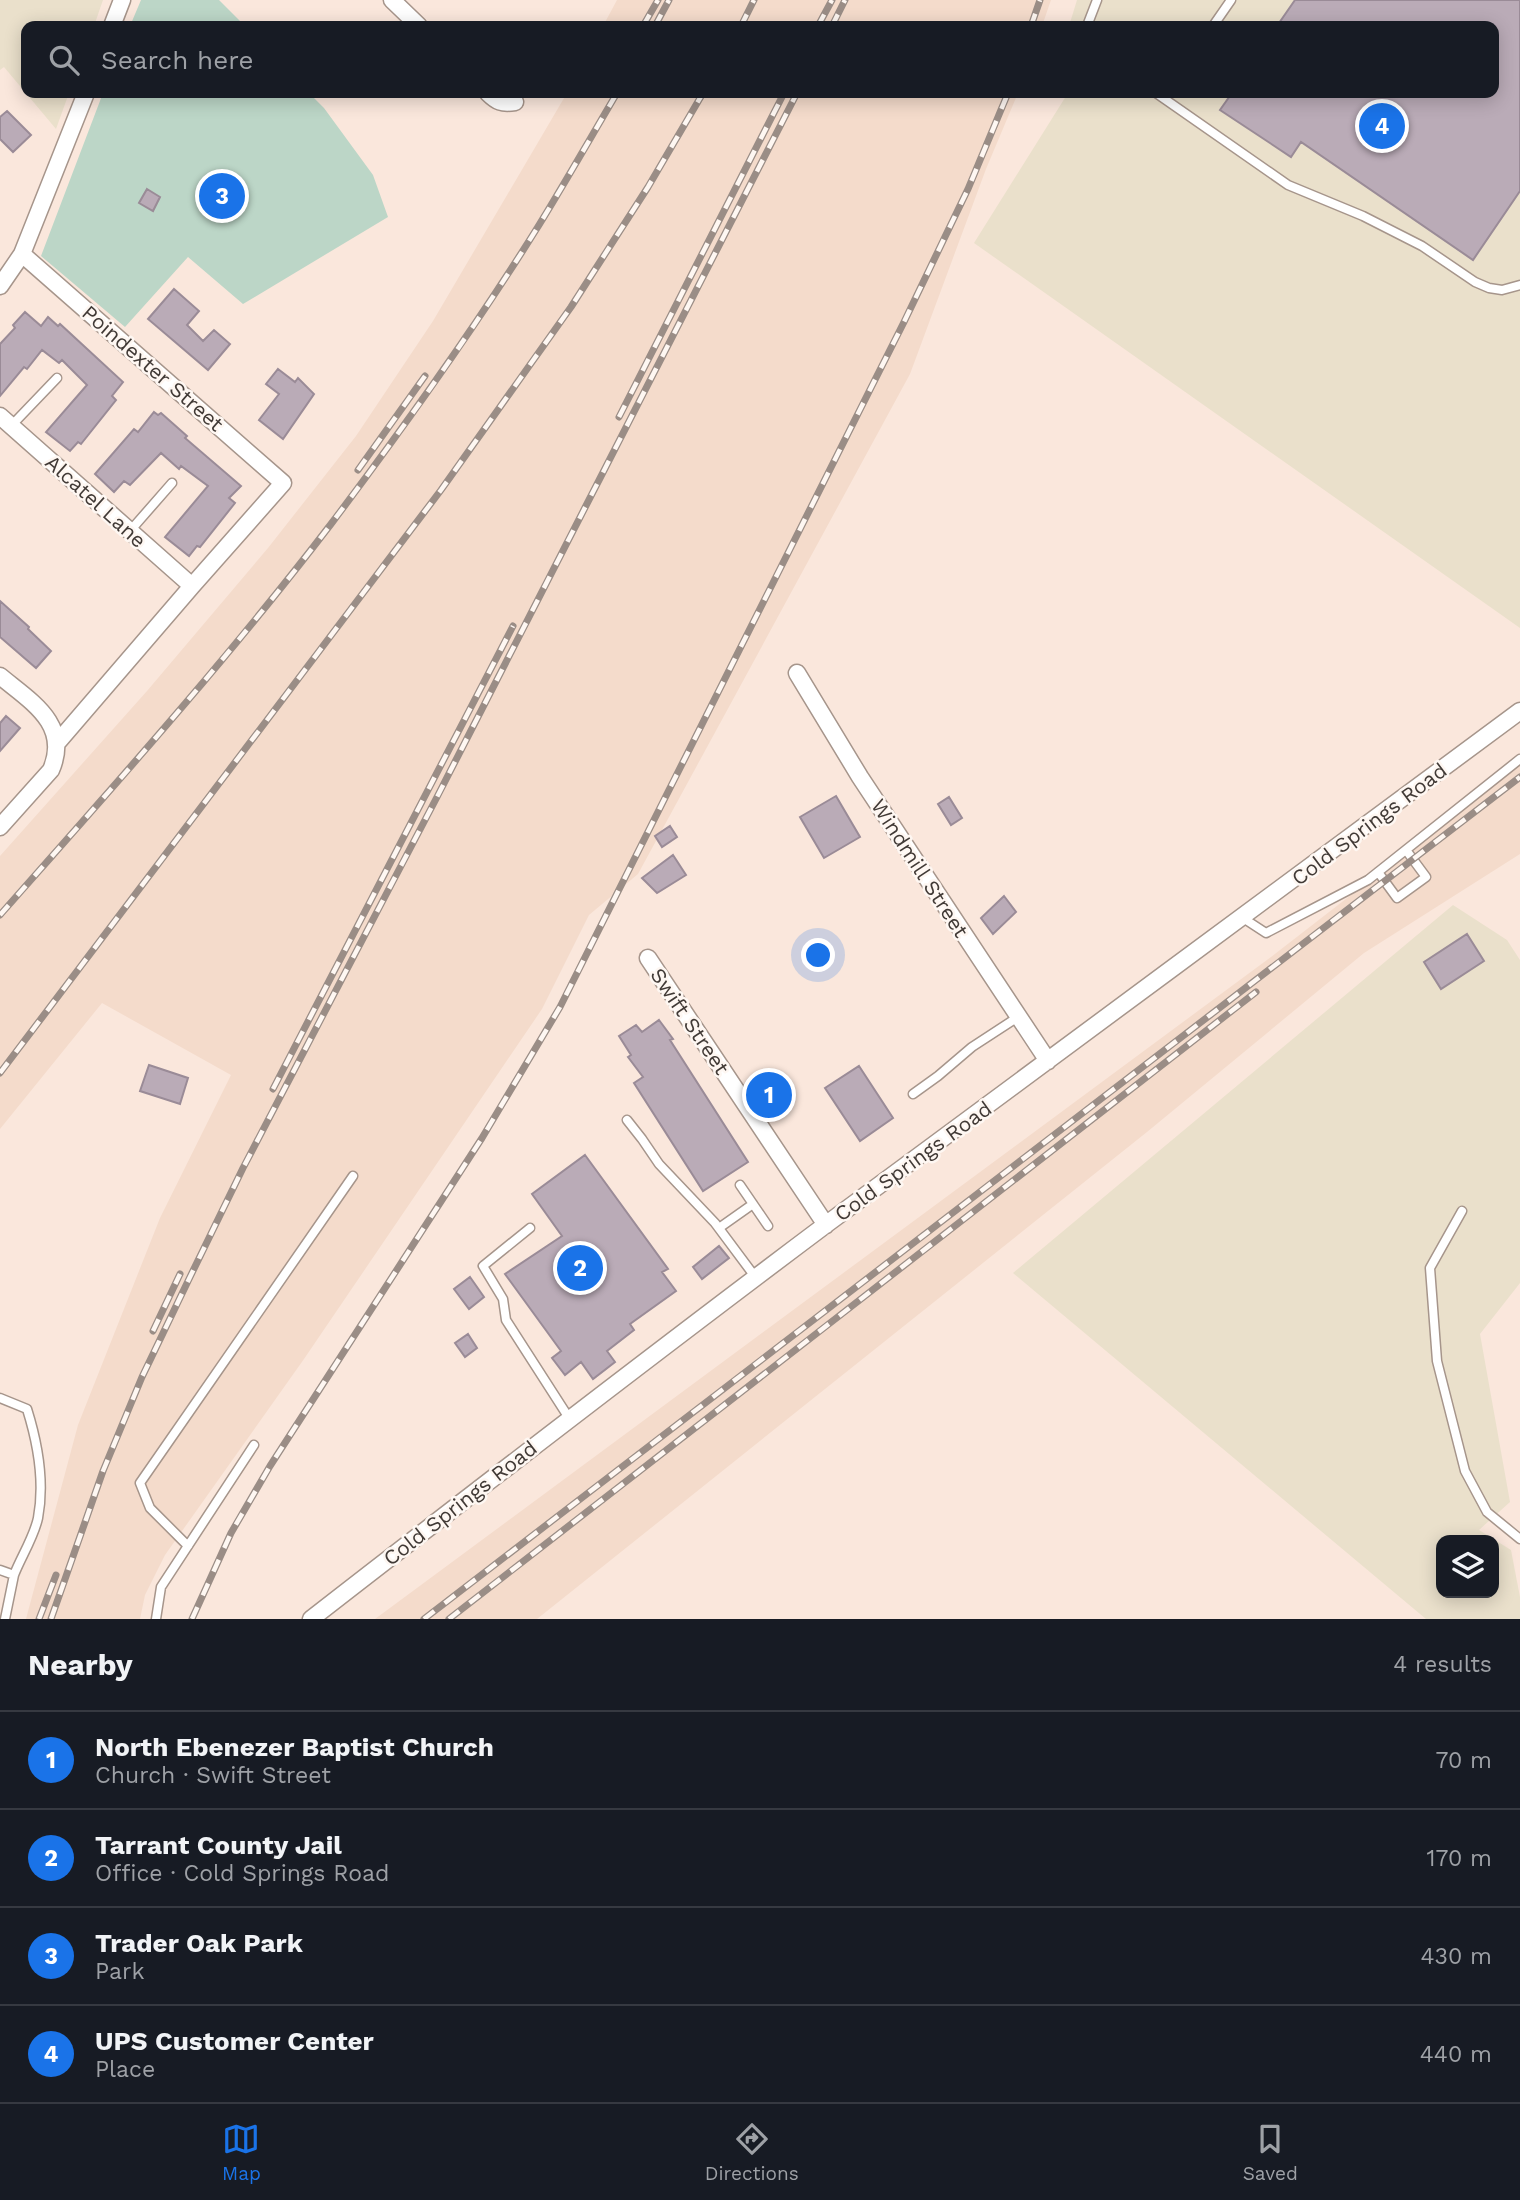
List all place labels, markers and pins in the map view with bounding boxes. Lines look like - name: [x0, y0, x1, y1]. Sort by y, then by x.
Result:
- pin: 4: [1359, 100, 1405, 152]
- pin: 3: [199, 170, 245, 222]
- pin: 1: [746, 1069, 792, 1121]
- pin: 2: [557, 1242, 603, 1294]

